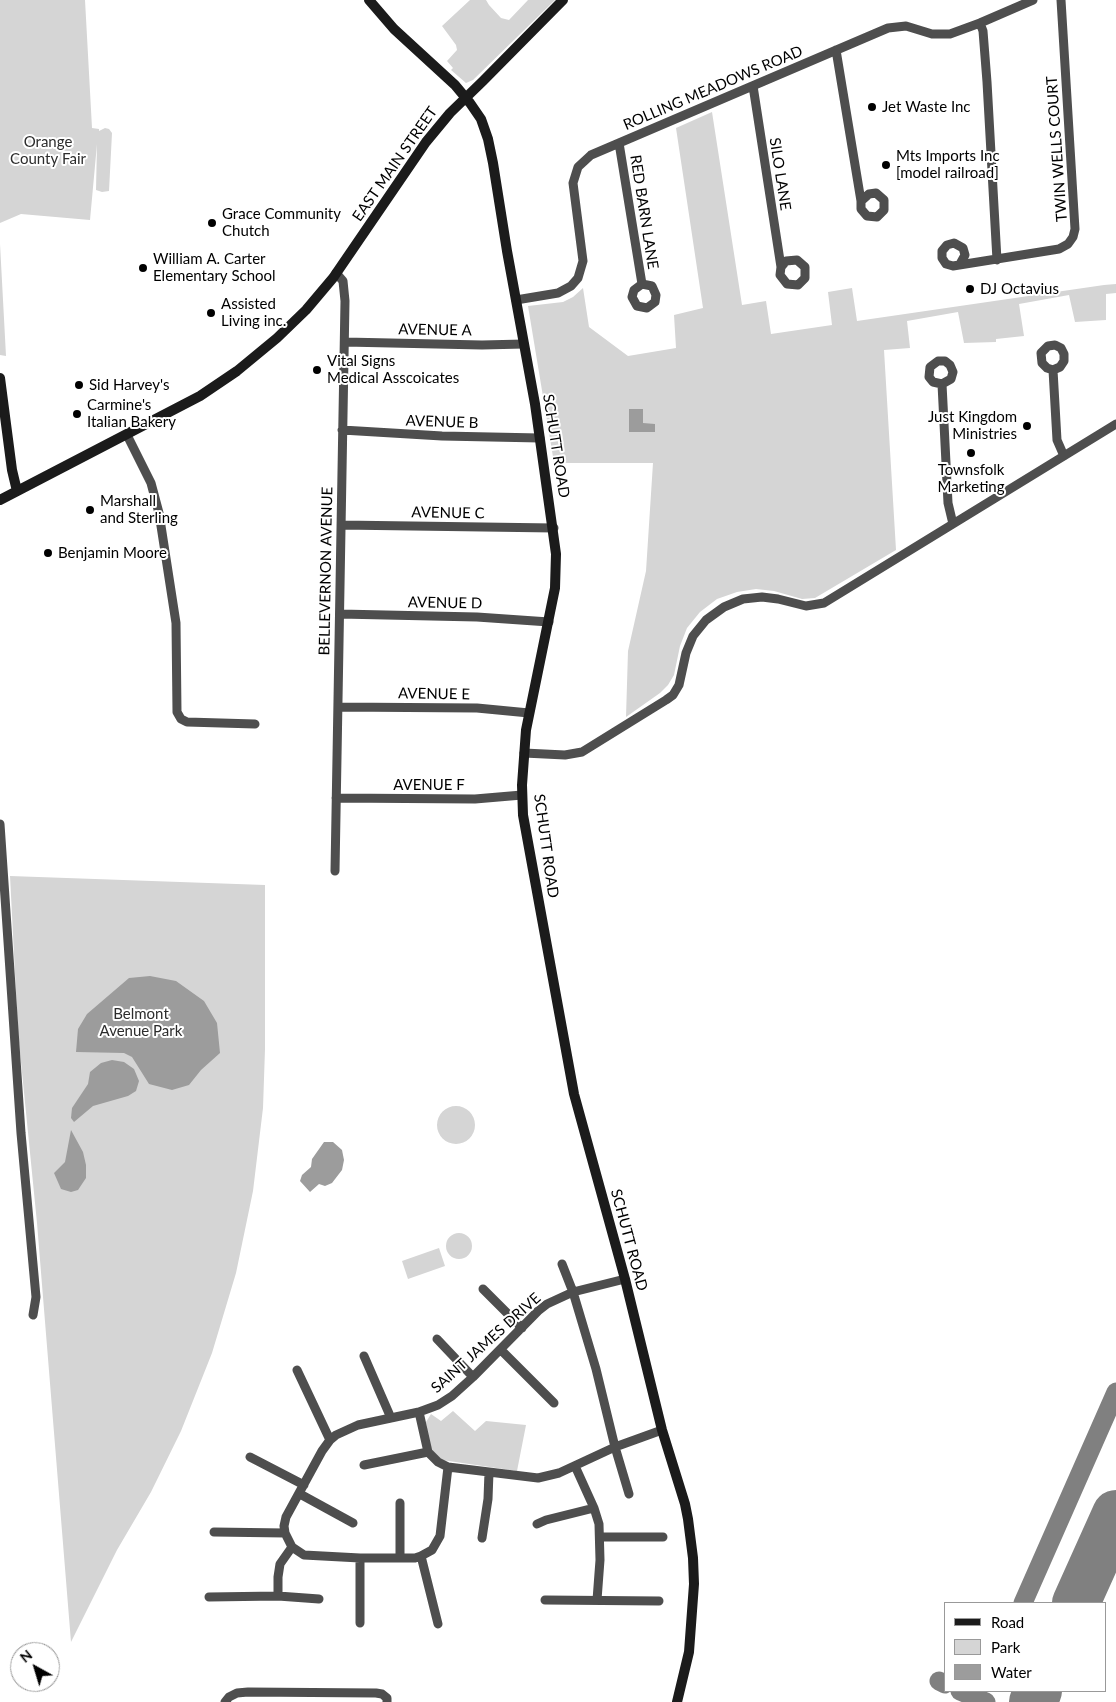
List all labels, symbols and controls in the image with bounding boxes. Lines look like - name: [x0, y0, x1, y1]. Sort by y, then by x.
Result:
- street label: ROLLING MEADOWS ROAD: [621, 42, 805, 134]
- street label: TWIN WELLS COURT: [1043, 75, 1071, 223]
- place label: Jet Waste Inc: [882, 98, 971, 116]
- marker: Jet Waste Inc: [866, 101, 878, 113]
- street label: EAST MAIN STREET: [349, 103, 441, 225]
- park label: Orange County Fair: [10, 133, 86, 168]
- street label: SILO LANE: [765, 136, 795, 212]
- place label: Mts Imports Inc [model railroad]: [896, 147, 1000, 182]
- street label: RED BARN LANE: [626, 153, 662, 271]
- marker: Mts Imports Inc [model railroad]: [880, 159, 892, 171]
- place label: Grace Community Chutch: [222, 205, 341, 240]
- marker: Grace Community Chutch: [206, 217, 218, 229]
- place label: William A. Carter Elementary School: [153, 250, 276, 285]
- marker: William A. Carter Elementary School: [137, 262, 149, 274]
- place label: DJ Octavius: [980, 280, 1059, 298]
- marker: DJ Octavius: [964, 283, 976, 295]
- place label: Assisted Living inc.: [221, 295, 286, 330]
- marker: Assisted Living inc.: [205, 307, 217, 319]
- street label: AVENUE A: [398, 320, 472, 340]
- place label: Vital Signs Medical Asscoicates: [327, 352, 459, 387]
- marker: Vital Signs Medical Asscoicates: [311, 364, 323, 376]
- place label: Sid Harvey's: [89, 376, 169, 394]
- marker: Sid Harvey's: [73, 379, 85, 391]
- street label: SCHUTT ROAD: [539, 393, 573, 499]
- place label: Carmine's Italian Bakery: [87, 396, 176, 431]
- marker: Carmine's Italian Bakery: [71, 408, 83, 420]
- place label: Just Kingdom Ministries: [928, 408, 1017, 443]
- street label: AVENUE B: [405, 412, 479, 432]
- marker: Just Kingdom Ministries: [1021, 420, 1033, 432]
- marker: Townsfolk Marketing: [965, 447, 977, 459]
- place label: Townsfolk Marketing: [937, 461, 1005, 496]
- street label: BELLEVERNON AVENUE: [316, 487, 336, 655]
- place label: Marshall and Sterling: [100, 492, 178, 527]
- street label: AVENUE C: [411, 503, 485, 523]
- marker: Marshall and Sterling: [84, 504, 96, 516]
- place label: Benjamin Moore: [58, 544, 167, 562]
- marker: Benjamin Moore: [42, 547, 54, 559]
- street label: AVENUE D: [408, 593, 482, 613]
- street label: AVENUE E: [398, 684, 470, 704]
- street label: AVENUE F: [393, 776, 465, 794]
- street label: SCHUTT ROAD: [530, 793, 562, 899]
- park label: Belmont Avenue Park: [100, 1005, 182, 1040]
- street label: SCHUTT ROAD: [607, 1187, 651, 1293]
- street label: SAINT JAMES DRIVE: [428, 1289, 544, 1397]
- legend: [944, 1602, 1106, 1692]
- text: Road: [991, 1613, 1024, 1631]
- text: Park: [991, 1638, 1020, 1656]
- north arrow: [10, 1642, 60, 1692]
- text: N: [16, 1646, 35, 1666]
- text: Water: [991, 1663, 1032, 1681]

